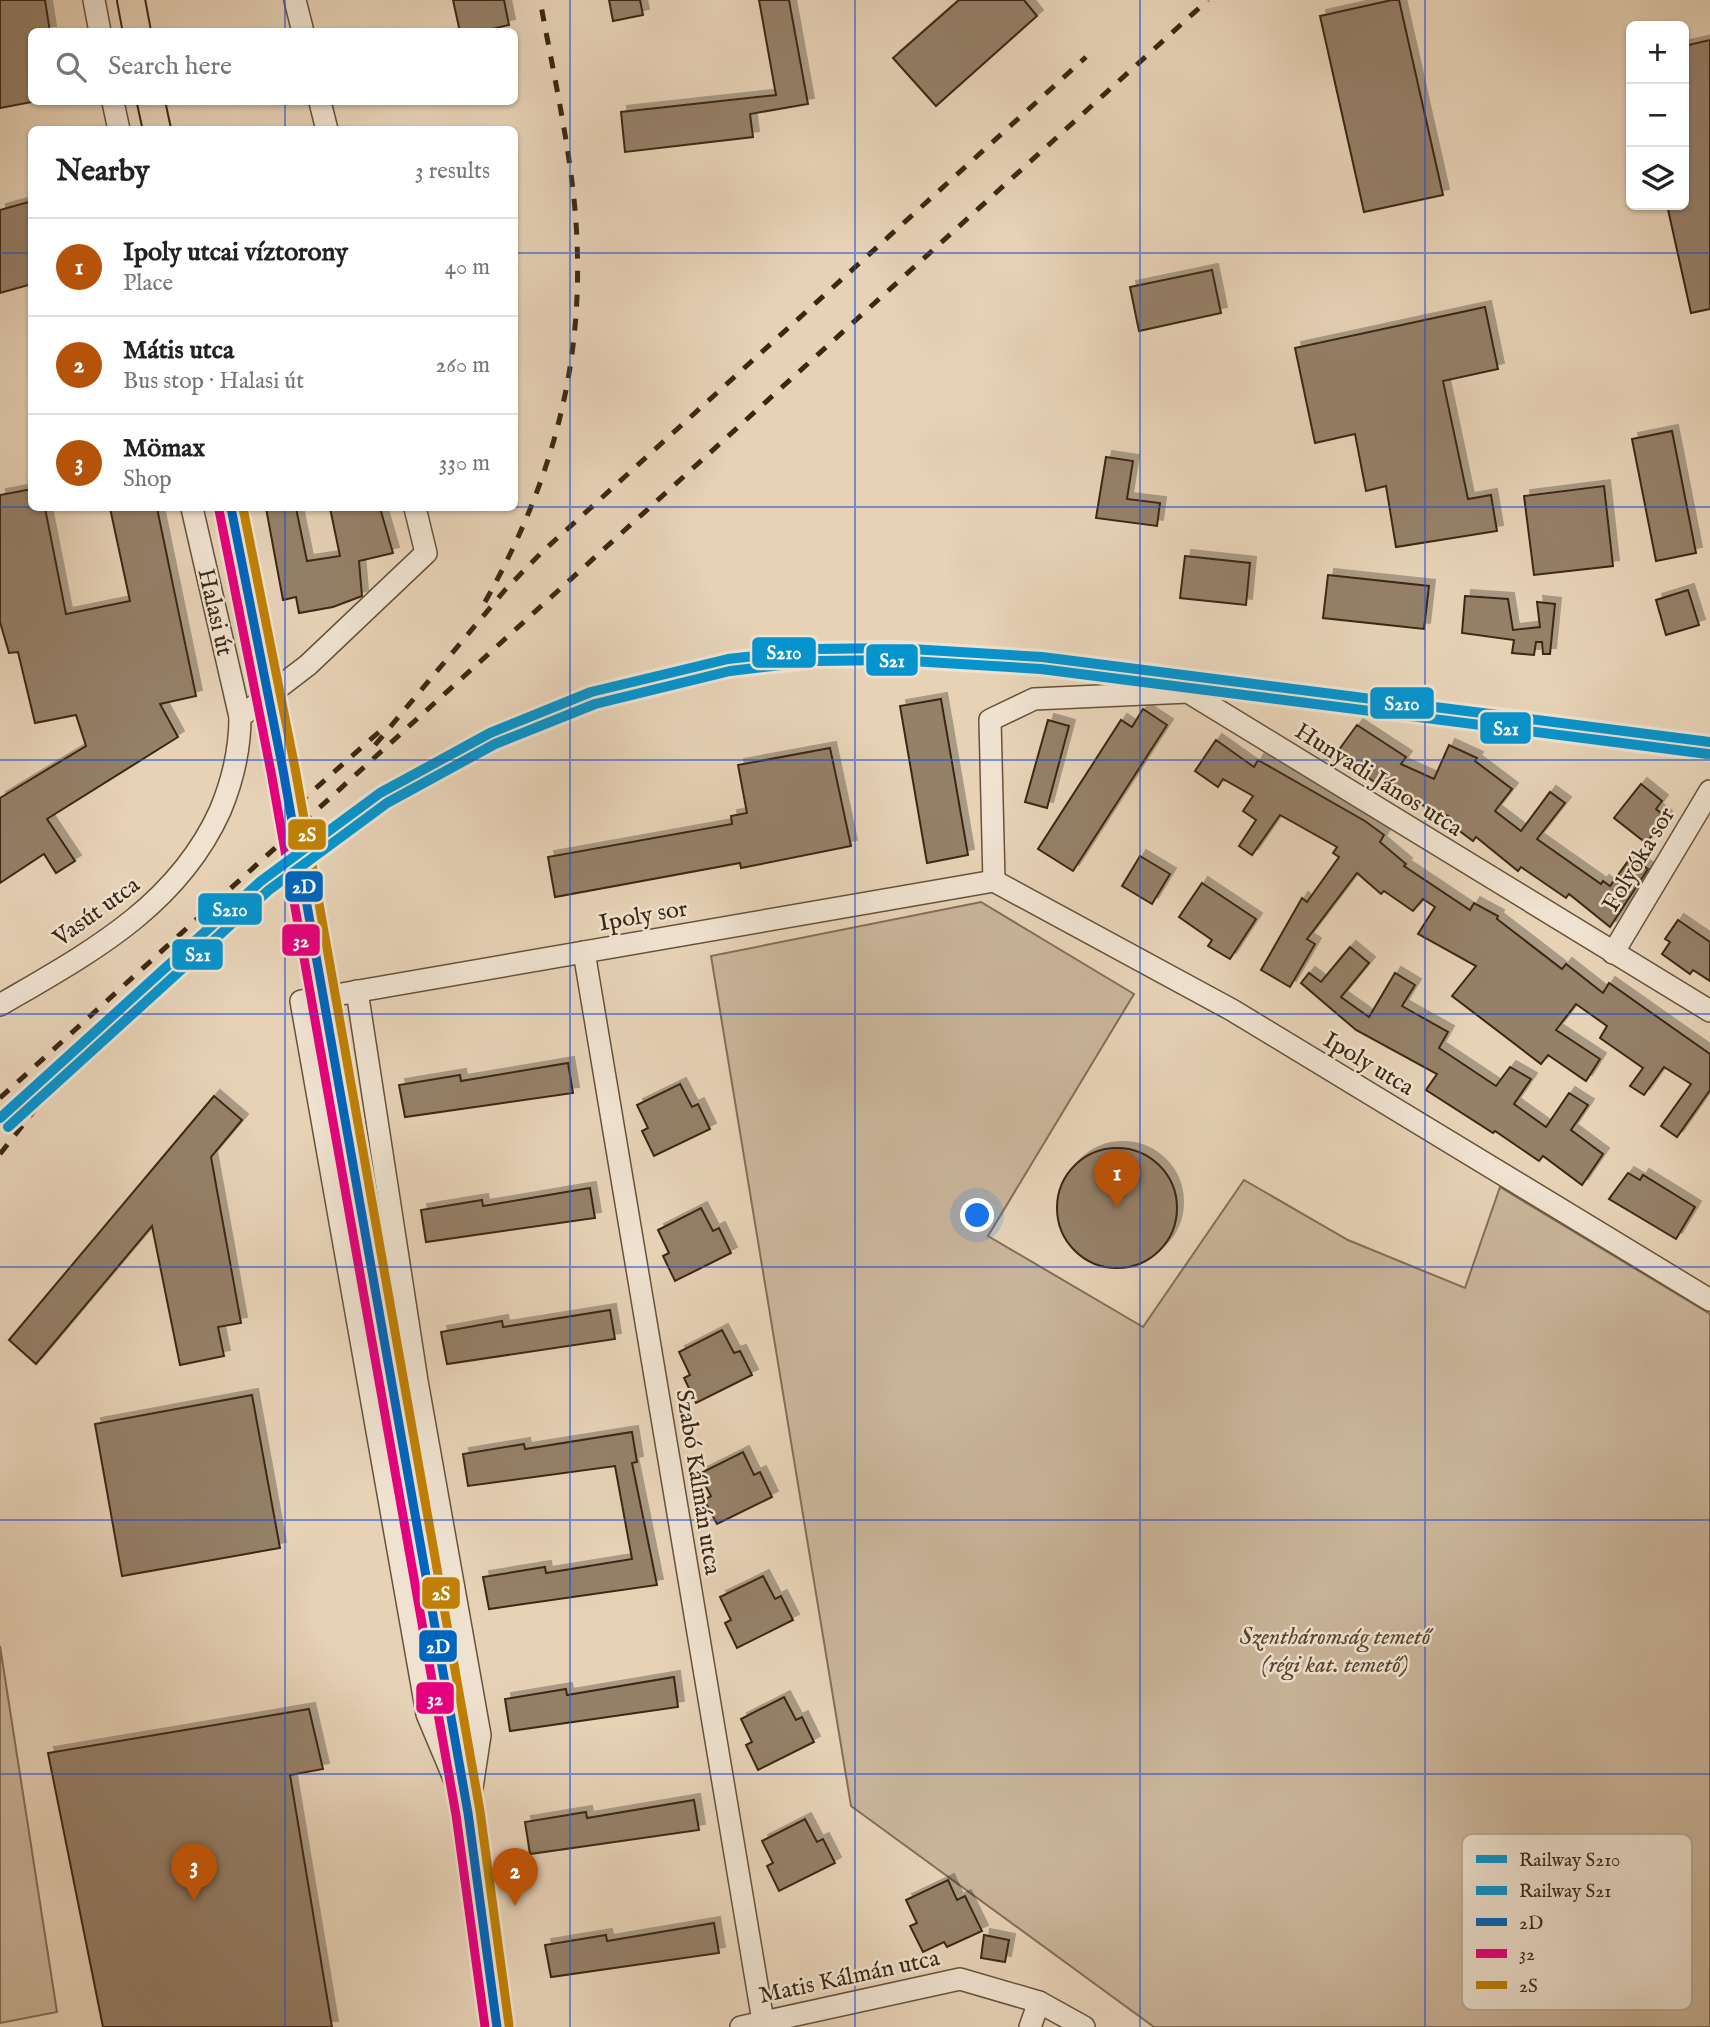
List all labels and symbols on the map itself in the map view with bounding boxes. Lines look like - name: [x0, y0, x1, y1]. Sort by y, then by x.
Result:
- street label: Halasi út: [189, 566, 240, 659]
- line badge: S210: [751, 636, 817, 669]
- text: S210: [767, 642, 801, 666]
- line badge: S21: [865, 643, 919, 677]
- text: S21: [879, 650, 905, 674]
- line badge: S210: [1369, 686, 1435, 720]
- text: S210: [1385, 693, 1419, 717]
- line badge: S21: [1479, 711, 1532, 745]
- street label: Hunyadi János utca: [1289, 716, 1468, 845]
- text: S21: [1493, 718, 1519, 742]
- street label: Folyóka sor: [1596, 802, 1683, 918]
- line badge: 2S: [287, 818, 327, 851]
- text: 2S: [298, 824, 317, 848]
- street label: Vasút utca: [46, 870, 147, 955]
- line badge: 2D: [284, 870, 324, 903]
- text: 2D: [292, 876, 316, 900]
- line badge: S210: [197, 892, 263, 926]
- street label: Ipoly sor: [597, 893, 690, 940]
- text: S210: [213, 899, 247, 923]
- line badge: 32: [281, 923, 321, 957]
- text: 32: [293, 930, 309, 954]
- line badge: S21: [171, 938, 224, 971]
- text: S21: [185, 944, 211, 968]
- street label: Ipoly utca: [1317, 1025, 1420, 1104]
- pin: 1: [1094, 1150, 1140, 1208]
- your location: [960, 1198, 994, 1232]
- street label: Szabó Kálmán utca: [668, 1387, 728, 1578]
- line badge: 2S: [421, 1576, 461, 1610]
- text: 2S: [432, 1583, 451, 1607]
- park label: Szentháromság temető (régi kat. temető): [1240, 1622, 1434, 1681]
- line badge: 2D: [418, 1629, 458, 1663]
- text: 2D: [426, 1636, 450, 1660]
- line badge: 32: [415, 1681, 455, 1715]
- text: 32: [427, 1688, 443, 1712]
- legend: [1462, 1834, 1692, 2010]
- pin: 3: [171, 1843, 217, 1901]
- pin: 2: [492, 1848, 538, 1906]
- text: Railway S210: [1519, 1849, 1620, 1873]
- text: Railway S21: [1519, 1880, 1611, 1904]
- text: 2D: [1519, 1912, 1543, 1936]
- street label: Matis Kálmán utca: [756, 1943, 943, 2012]
- text: 32: [1519, 1943, 1535, 1967]
- text: 2S: [1519, 1975, 1538, 1999]

